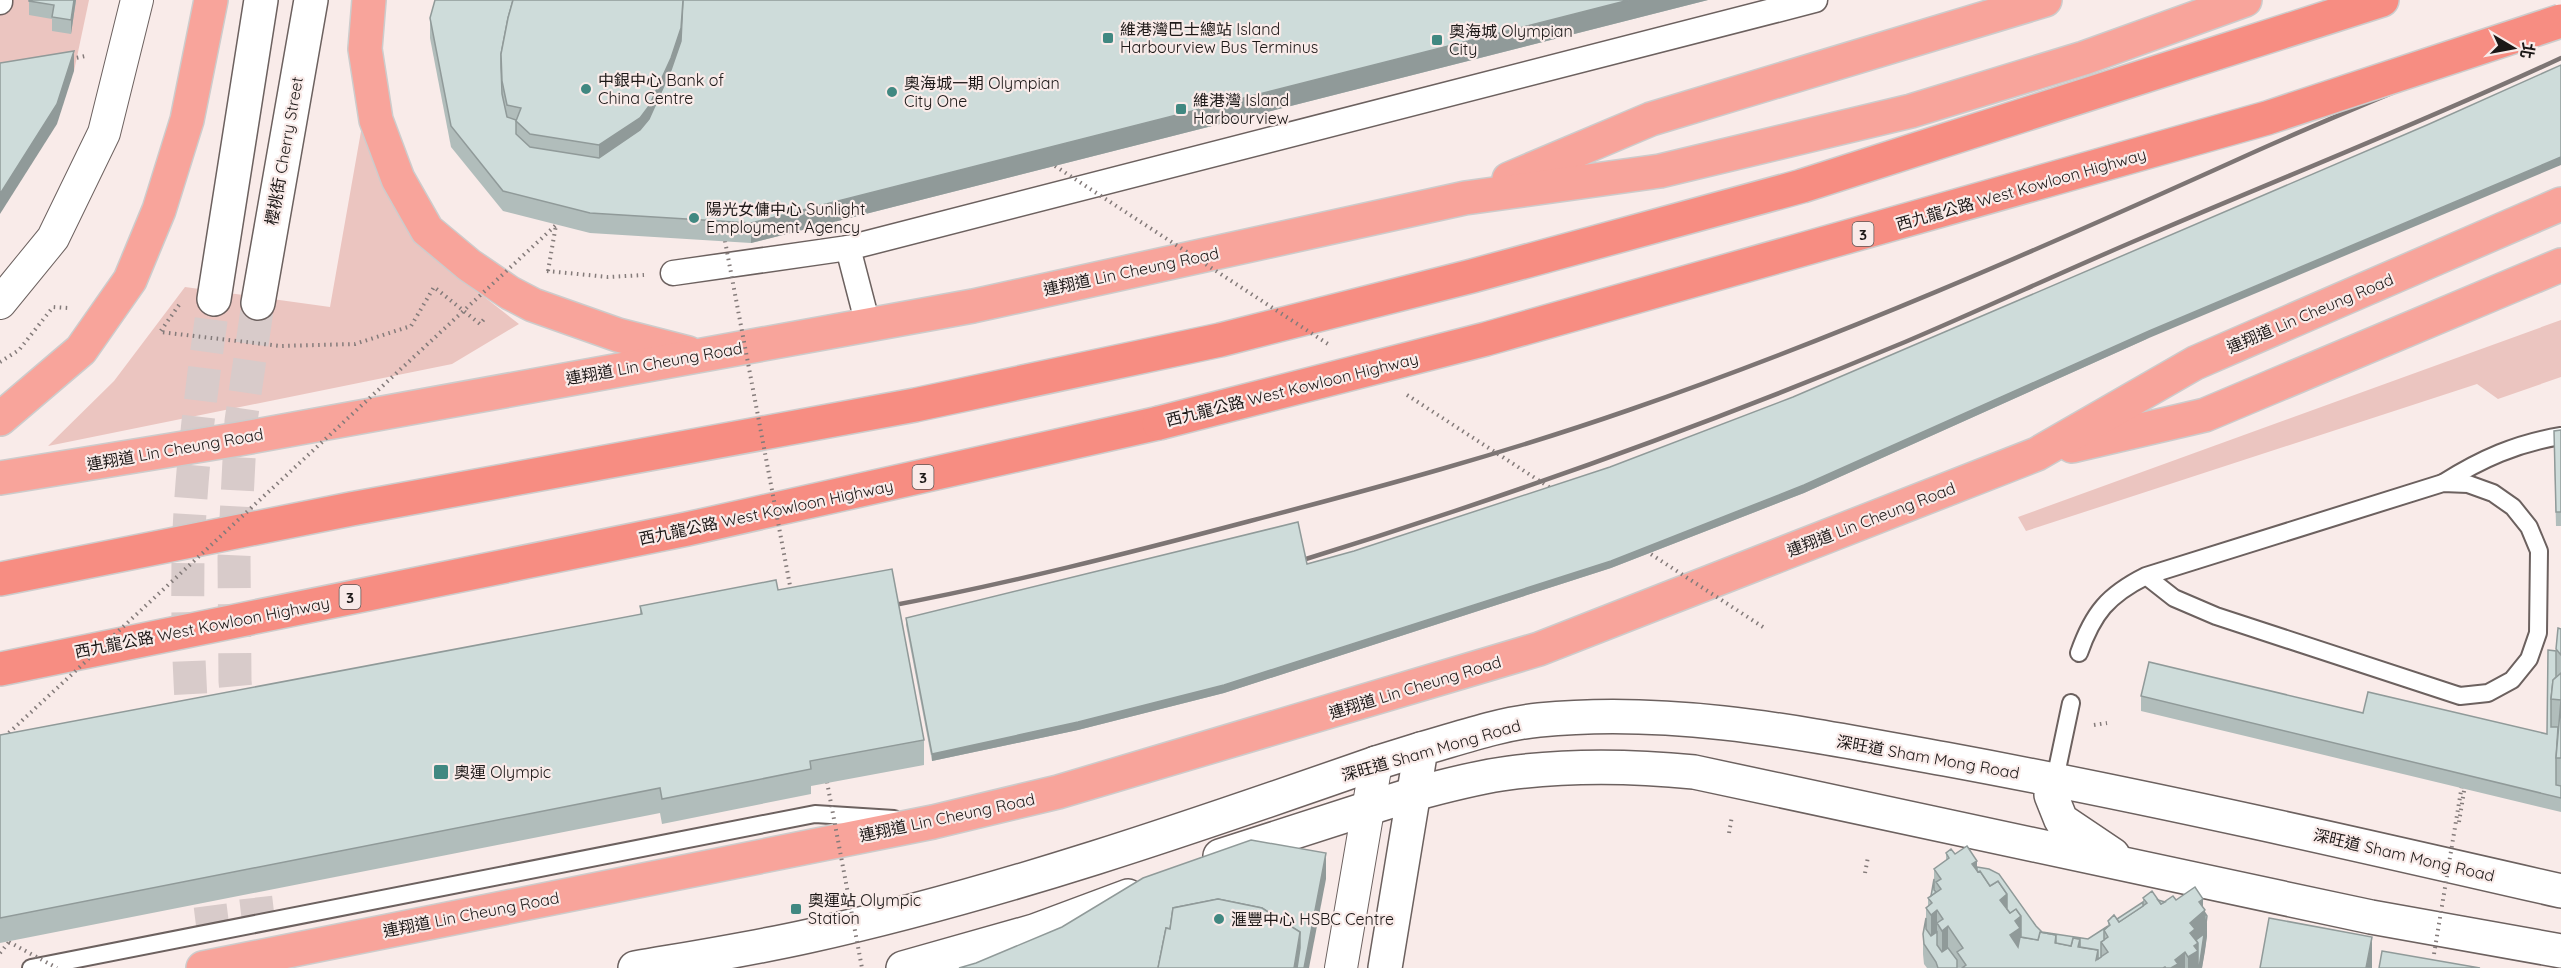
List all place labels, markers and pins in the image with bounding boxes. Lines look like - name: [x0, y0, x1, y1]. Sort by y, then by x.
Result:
- place label: 維港灣巴士總站 Island Harbourview Bus Terminus: [1120, 19, 1318, 57]
- place label: 奧海城 Olympian City: [1449, 21, 1573, 59]
- marker: 維港灣巴士總站 Island Harbourview Bus Terminus: [1101, 31, 1115, 45]
- marker: 奧海城 Olympian City: [1430, 33, 1444, 47]
- place label: 中銀中心 Bank of China Centre: [598, 70, 724, 108]
- place label: 奧海城一期 Olympian City One: [904, 73, 1060, 111]
- marker: 中銀中心 Bank of China Centre: [579, 82, 593, 96]
- marker: 奧海城一期 Olympian City One: [885, 85, 899, 99]
- place label: 維港灣 Island Harbourview: [1193, 90, 1289, 128]
- marker: 維港灣 Island Harbourview: [1174, 102, 1188, 116]
- place label: 陽光女傭中心 Sunlight Employment Agency: [706, 199, 865, 237]
- marker: 陽光女傭中心 Sunlight Employment Agency: [687, 211, 701, 225]
- place label: 奧運 Olympic: [454, 762, 551, 782]
- marker: 奧運 Olympic: [432, 763, 450, 781]
- place label: 奧運站 Olympic Station: [808, 890, 921, 928]
- marker: 奧運站 Olympic Station: [789, 902, 803, 916]
- place label: 滙豐中心 HSBC Centre: [1231, 909, 1394, 929]
- marker: 滙豐中心 HSBC Centre: [1212, 912, 1226, 926]

